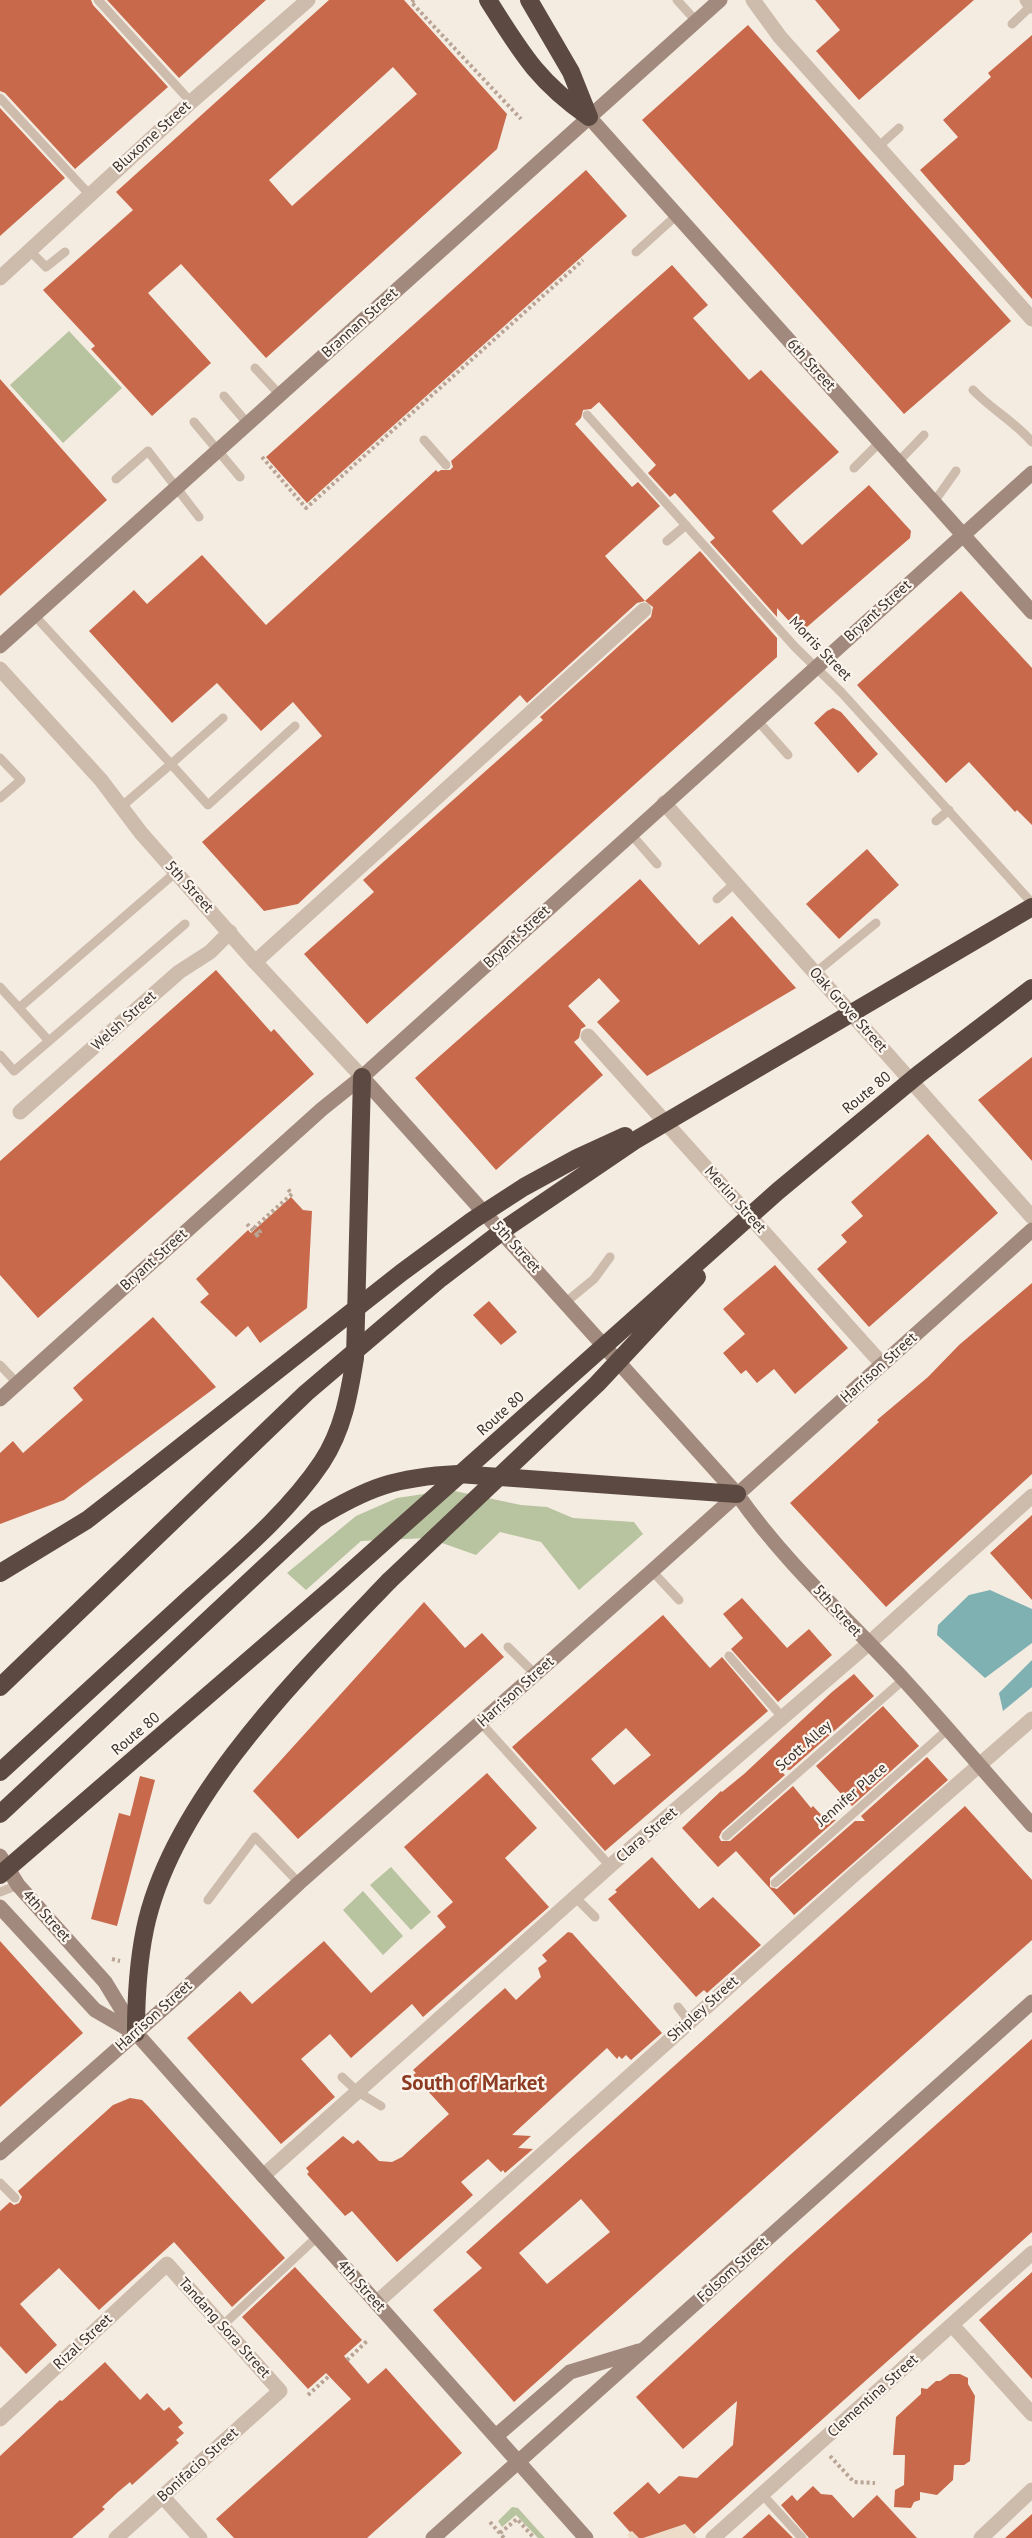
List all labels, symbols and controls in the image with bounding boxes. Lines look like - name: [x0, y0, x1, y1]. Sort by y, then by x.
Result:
- street label: Bluxome Street: [109, 97, 195, 177]
- street label: Brannan Street: [318, 284, 402, 362]
- street label: 6th Street: [783, 335, 839, 395]
- street label: Bryant Street: [841, 576, 915, 646]
- street label: Morris Street: [785, 613, 855, 685]
- street label: 5th Street: [161, 857, 217, 917]
- street label: Bryant Street: [480, 902, 554, 972]
- street label: Oak Grove Street: [805, 964, 891, 1056]
- street label: Welsh Street: [88, 987, 160, 1055]
- street label: Route 80: [839, 1068, 895, 1118]
- street label: Merlin Street: [700, 1163, 770, 1237]
- street label: 5th Street: [488, 1217, 544, 1277]
- street label: Bryant Street: [117, 1225, 191, 1295]
- street label: Harrison Street: [837, 1329, 921, 1407]
- street label: Route 80: [474, 1388, 528, 1440]
- street label: 5th Street: [809, 1581, 865, 1641]
- street label: Harrison Street: [474, 1653, 558, 1731]
- street label: Route 80: [108, 1709, 164, 1759]
- street label: Scott Alley: [772, 1717, 836, 1775]
- street label: Jennifer Place: [813, 1759, 891, 1831]
- street label: Clara Street: [613, 1804, 681, 1866]
- street label: 4th Street: [18, 1886, 74, 1946]
- street label: Shipley Street: [664, 1972, 742, 2046]
- street label: Harrison Street: [112, 1977, 196, 2055]
- district label: South of Market: [401, 2071, 545, 2097]
- street label: Folsom Street: [694, 2234, 772, 2306]
- street label: 4th Street: [333, 2256, 389, 2316]
- street label: Tandang Sora Street: [174, 2274, 274, 2382]
- street label: Rizal Street: [50, 2310, 116, 2374]
- street label: Clementina Street: [824, 2351, 922, 2441]
- street label: Bonifacio Street: [154, 2424, 242, 2506]

